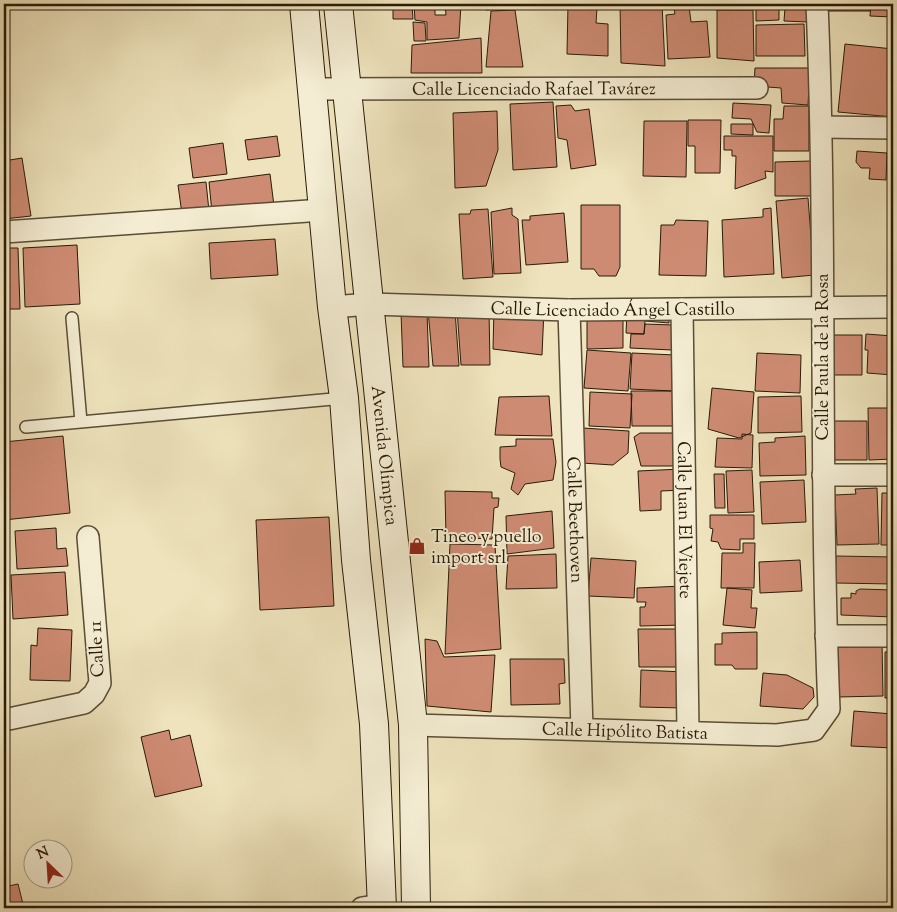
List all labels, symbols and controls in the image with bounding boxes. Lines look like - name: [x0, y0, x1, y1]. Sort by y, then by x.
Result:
- street label: Calle Licenciado Rafael Tavárez: [412, 77, 656, 104]
- street label: Calle Paula de la Rosa: [811, 273, 837, 441]
- street label: Calle Licenciado Ángel Castillo: [490, 297, 735, 325]
- street label: Avenida Olímpica: [363, 384, 403, 527]
- street label: Calle Juan El Viejete: [669, 441, 697, 599]
- street label: Calle Beethoven: [559, 456, 588, 584]
- place label: Tineo y puello import srl: [431, 525, 542, 572]
- shop icon: Tineo y puello import srl: [407, 536, 427, 556]
- street label: Calle 11: [84, 620, 112, 678]
- street label: Calle Hipólito Batista: [542, 718, 708, 748]
- north arrow: [22, 840, 72, 890]
- text: N: [34, 843, 53, 865]

